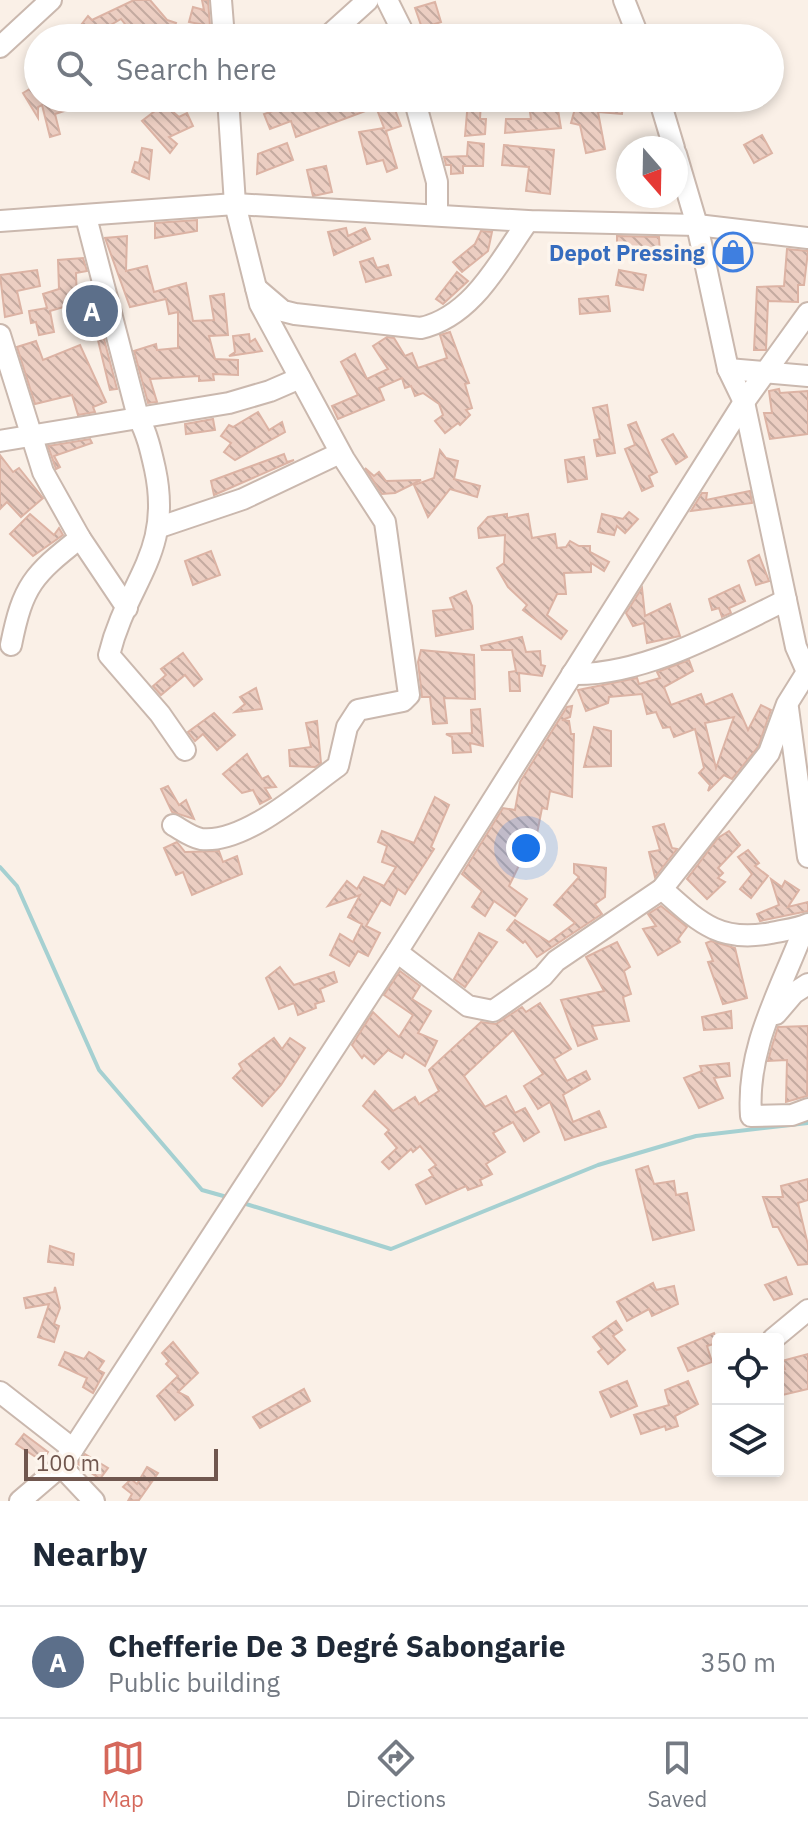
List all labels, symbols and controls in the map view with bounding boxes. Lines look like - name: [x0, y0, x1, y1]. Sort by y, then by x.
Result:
- search box: [24, 24, 784, 112]
- icon: search: [52, 46, 96, 90]
- text: Search here: [116, 49, 277, 88]
- north arrow: [616, 136, 688, 208]
- shop icon: Depot Pressing: [712, 231, 754, 273]
- place label: Depot Pressing: [549, 238, 706, 267]
- pin: A: [66, 281, 118, 341]
- your location: [506, 828, 546, 868]
- map controls: [712, 1333, 784, 1477]
- button: locate: [712, 1333, 784, 1405]
- button: layers: [712, 1405, 784, 1477]
- scale bar: [24, 1445, 218, 1481]
- text: 100 m: [36, 1448, 100, 1477]
- text: Nearby: [32, 1531, 147, 1575]
- text: Chefferie De 3 Degré Sabongarie: [108, 1626, 566, 1665]
- text: A: [49, 1645, 67, 1679]
- text: 350 m: [700, 1645, 776, 1679]
- text: Public building: [108, 1665, 280, 1699]
- tab: Map: [101, 1736, 145, 1813]
- tab: Directions: [346, 1736, 446, 1813]
- tab: Saved: [647, 1736, 707, 1813]

